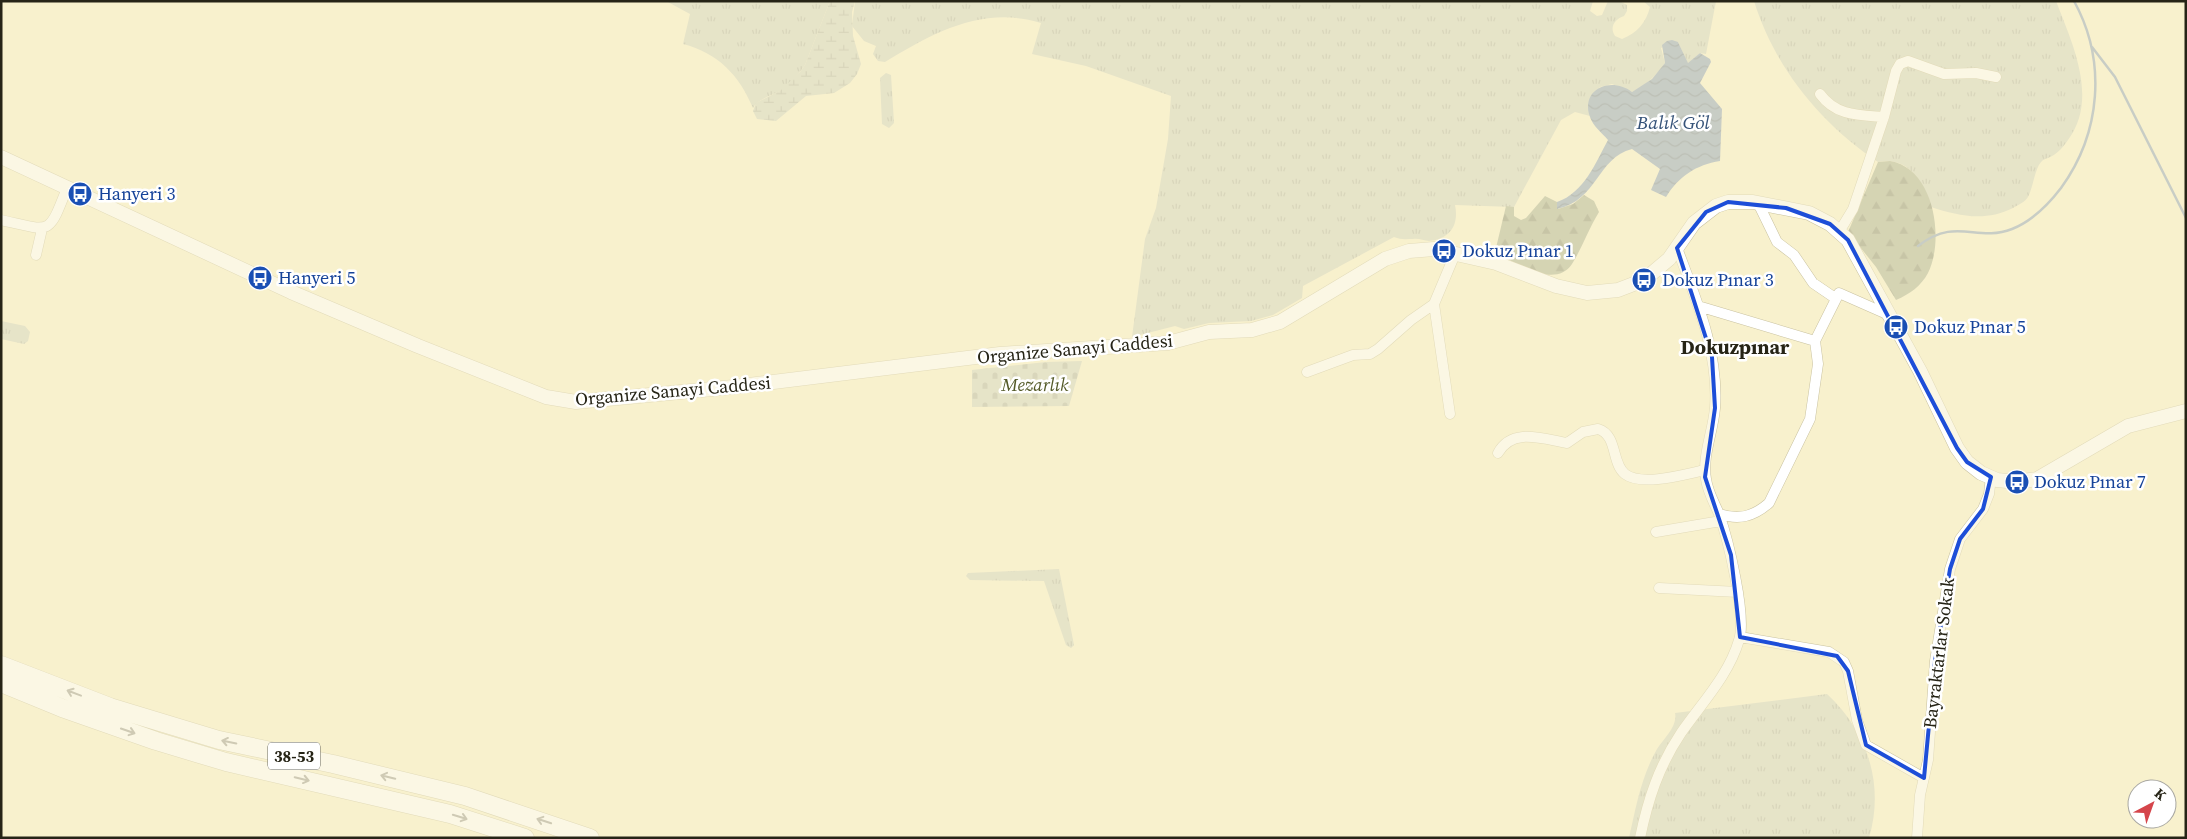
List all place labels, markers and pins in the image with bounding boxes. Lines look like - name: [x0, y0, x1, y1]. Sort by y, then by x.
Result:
- bus stop icon: Hanyeri 3: [67, 181, 93, 207]
- place label: Hanyeri 3: [98, 181, 175, 206]
- bus stop icon: Dokuz Pınar 1: [1431, 238, 1457, 264]
- place label: Dokuz Pınar 1: [1462, 238, 1574, 263]
- bus stop icon: Hanyeri 5: [247, 265, 273, 291]
- place label: Hanyeri 5: [278, 265, 355, 290]
- bus stop icon: Dokuz Pınar 3: [1631, 267, 1657, 293]
- place label: Dokuz Pınar 3: [1662, 267, 1774, 292]
- bus stop icon: Dokuz Pınar 5: [1883, 314, 1909, 340]
- place label: Dokuz Pınar 5: [1914, 314, 2026, 339]
- bus stop icon: Dokuz Pınar 7: [2004, 469, 2030, 495]
- place label: Dokuz Pınar 7: [2034, 469, 2146, 494]

